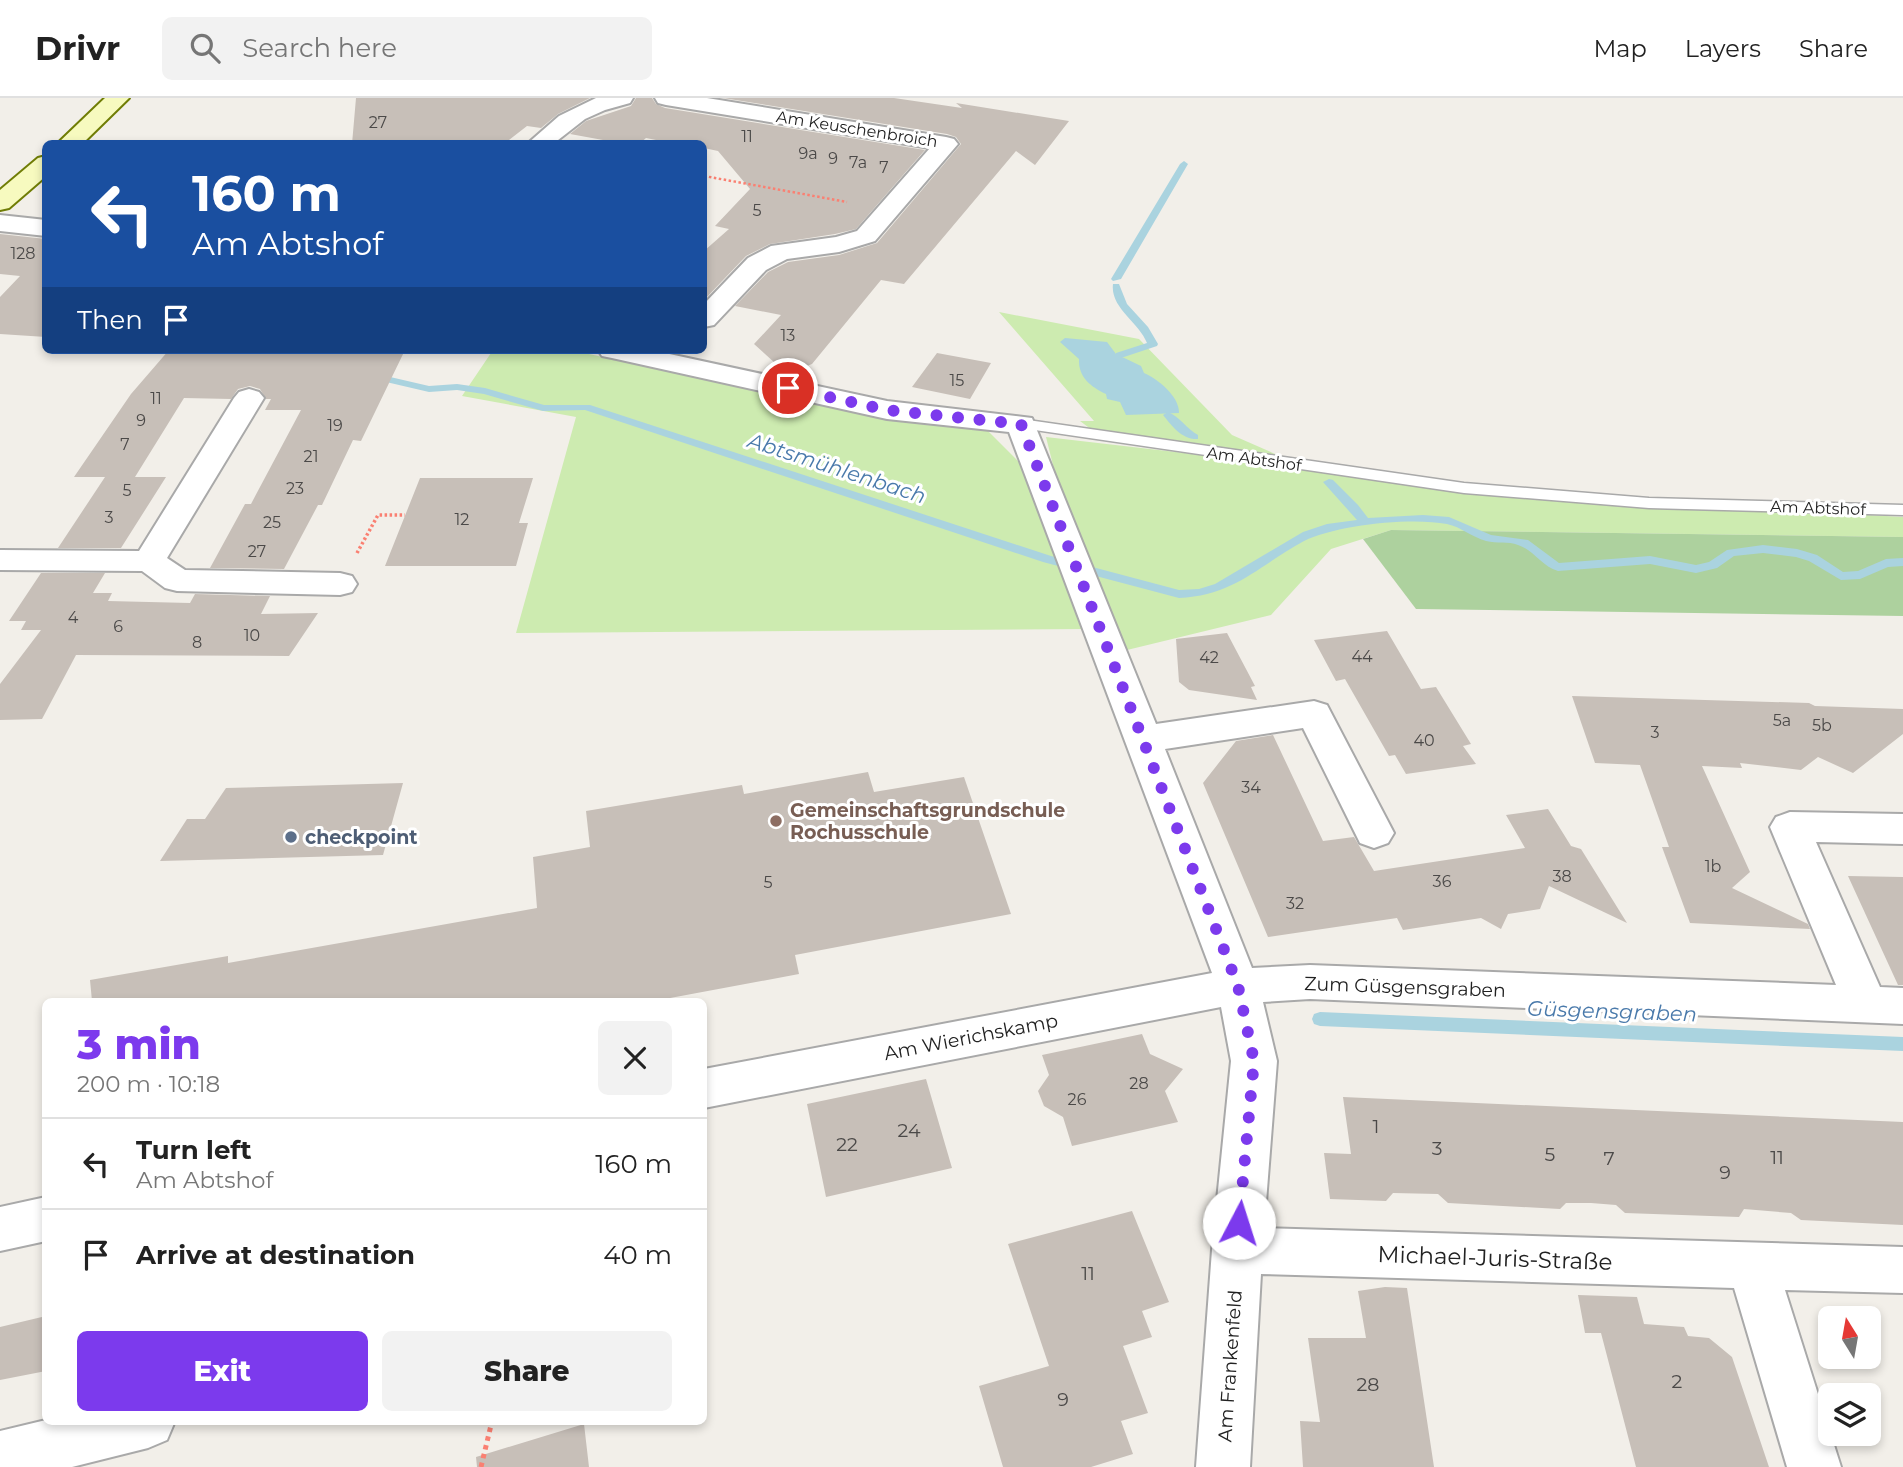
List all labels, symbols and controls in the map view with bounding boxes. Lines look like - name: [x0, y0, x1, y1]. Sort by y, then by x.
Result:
- search box: [162, 17, 652, 80]
- text: Drivr: [35, 28, 120, 68]
- icon: search: [186, 29, 224, 67]
- text: Search here: [242, 32, 397, 64]
- text: Map: [1593, 34, 1647, 63]
- text: Layers: [1685, 34, 1761, 63]
- text: Share: [1799, 34, 1868, 63]
- street label: Am Keuschenbroich: [775, 107, 939, 151]
- house number: 27: [369, 113, 387, 132]
- house number: 11: [741, 127, 753, 146]
- house number: 9a: [798, 144, 818, 163]
- house number: 9: [828, 149, 838, 168]
- house number: 7a: [849, 153, 867, 172]
- house number: 7: [879, 158, 889, 177]
- text: 160 m: [192, 164, 341, 223]
- icon: left: [77, 168, 168, 259]
- house number: 5: [752, 201, 762, 220]
- text: Am Abtshof: [192, 224, 383, 263]
- house number: 128: [10, 244, 36, 263]
- icon: arrive: [157, 301, 195, 339]
- text: Then: [77, 304, 143, 336]
- house number: 13: [781, 326, 795, 345]
- pin: [758, 358, 818, 418]
- icon: arrive: [769, 369, 807, 407]
- house number: 15: [950, 371, 964, 390]
- house number: 11: [150, 389, 162, 408]
- house number: 9: [136, 411, 146, 430]
- house number: 19: [327, 416, 343, 435]
- water label: Abtsmühlenbach: [743, 427, 929, 509]
- house number: 7: [120, 435, 130, 454]
- street label: Am Abtshof: [1205, 443, 1303, 475]
- house number: 21: [304, 447, 318, 466]
- house number: 23: [286, 479, 304, 498]
- house number: 5: [122, 481, 132, 500]
- street label: Am Abtshof: [1770, 497, 1867, 519]
- house number: 3: [104, 508, 114, 527]
- house number: 12: [455, 510, 469, 529]
- house number: 25: [263, 513, 281, 532]
- house number: 27: [248, 542, 266, 561]
- house number: 4: [68, 608, 79, 627]
- house number: 6: [113, 617, 123, 636]
- house number: 10: [244, 626, 260, 645]
- house number: 8: [192, 633, 202, 652]
- house number: 44: [1351, 647, 1373, 666]
- house number: 42: [1199, 648, 1219, 667]
- house number: 5a: [1773, 711, 1791, 730]
- house number: 5b: [1812, 716, 1832, 735]
- house number: 3: [1650, 723, 1660, 742]
- house number: 40: [1413, 731, 1435, 750]
- house number: 34: [1241, 778, 1261, 797]
- place label: Gemeinschaftsgrundschule Rochusschule: [790, 799, 1065, 844]
- marker: Gemeinschaftsgrundschule Rochusschule: [768, 813, 784, 829]
- place label: checkpoint: [305, 826, 418, 849]
- marker: checkpoint: [283, 829, 299, 845]
- house number: 1b: [1705, 857, 1721, 876]
- house number: 38: [1552, 867, 1572, 886]
- house number: 36: [1433, 872, 1452, 891]
- house number: 5: [763, 873, 773, 892]
- house number: 32: [1286, 894, 1304, 913]
- street label: Zum Güsgensgraben: [1304, 972, 1506, 1002]
- water label: Güsgensgraben: [1527, 996, 1697, 1026]
- street label: Am Wierichskamp: [882, 1009, 1060, 1065]
- text: 3 min: [77, 1018, 201, 1070]
- button: close: [598, 1021, 672, 1095]
- text: 200 m · 10:18: [77, 1070, 220, 1098]
- house number: 28: [1129, 1074, 1149, 1093]
- house number: 26: [1068, 1090, 1087, 1109]
- house number: 1: [1373, 1115, 1379, 1138]
- house number: 24: [898, 1119, 921, 1142]
- house number: 22: [836, 1133, 858, 1156]
- text: Turn left: [136, 1134, 252, 1166]
- house number: 3: [1432, 1137, 1442, 1160]
- house number: 5: [1545, 1143, 1556, 1166]
- icon: left: [77, 1145, 115, 1183]
- house number: 11: [1770, 1146, 1784, 1169]
- house number: 7: [1603, 1147, 1615, 1170]
- text: 160 m: [595, 1148, 672, 1180]
- house number: 9: [1719, 1161, 1731, 1184]
- text: Am Abtshof: [136, 1166, 273, 1194]
- position arrow: [1202, 1186, 1276, 1260]
- icon: arrive: [77, 1236, 115, 1274]
- text: Arrive at destination: [136, 1239, 415, 1271]
- text: 40 m: [603, 1239, 672, 1271]
- street label: Michael-Juris-Straße: [1377, 1240, 1613, 1276]
- house number: 11: [1081, 1262, 1095, 1285]
- street label: Am Frankenfeld: [1213, 1289, 1247, 1443]
- north arrow: [1818, 1306, 1881, 1368]
- map controls: [1818, 1306, 1881, 1446]
- button: Exit: [77, 1331, 368, 1411]
- button: Share: [382, 1331, 672, 1411]
- house number: 2: [1672, 1370, 1683, 1393]
- house number: 28: [1357, 1373, 1379, 1396]
- button: layers: [1818, 1383, 1881, 1446]
- house number: 9: [1057, 1388, 1069, 1411]

